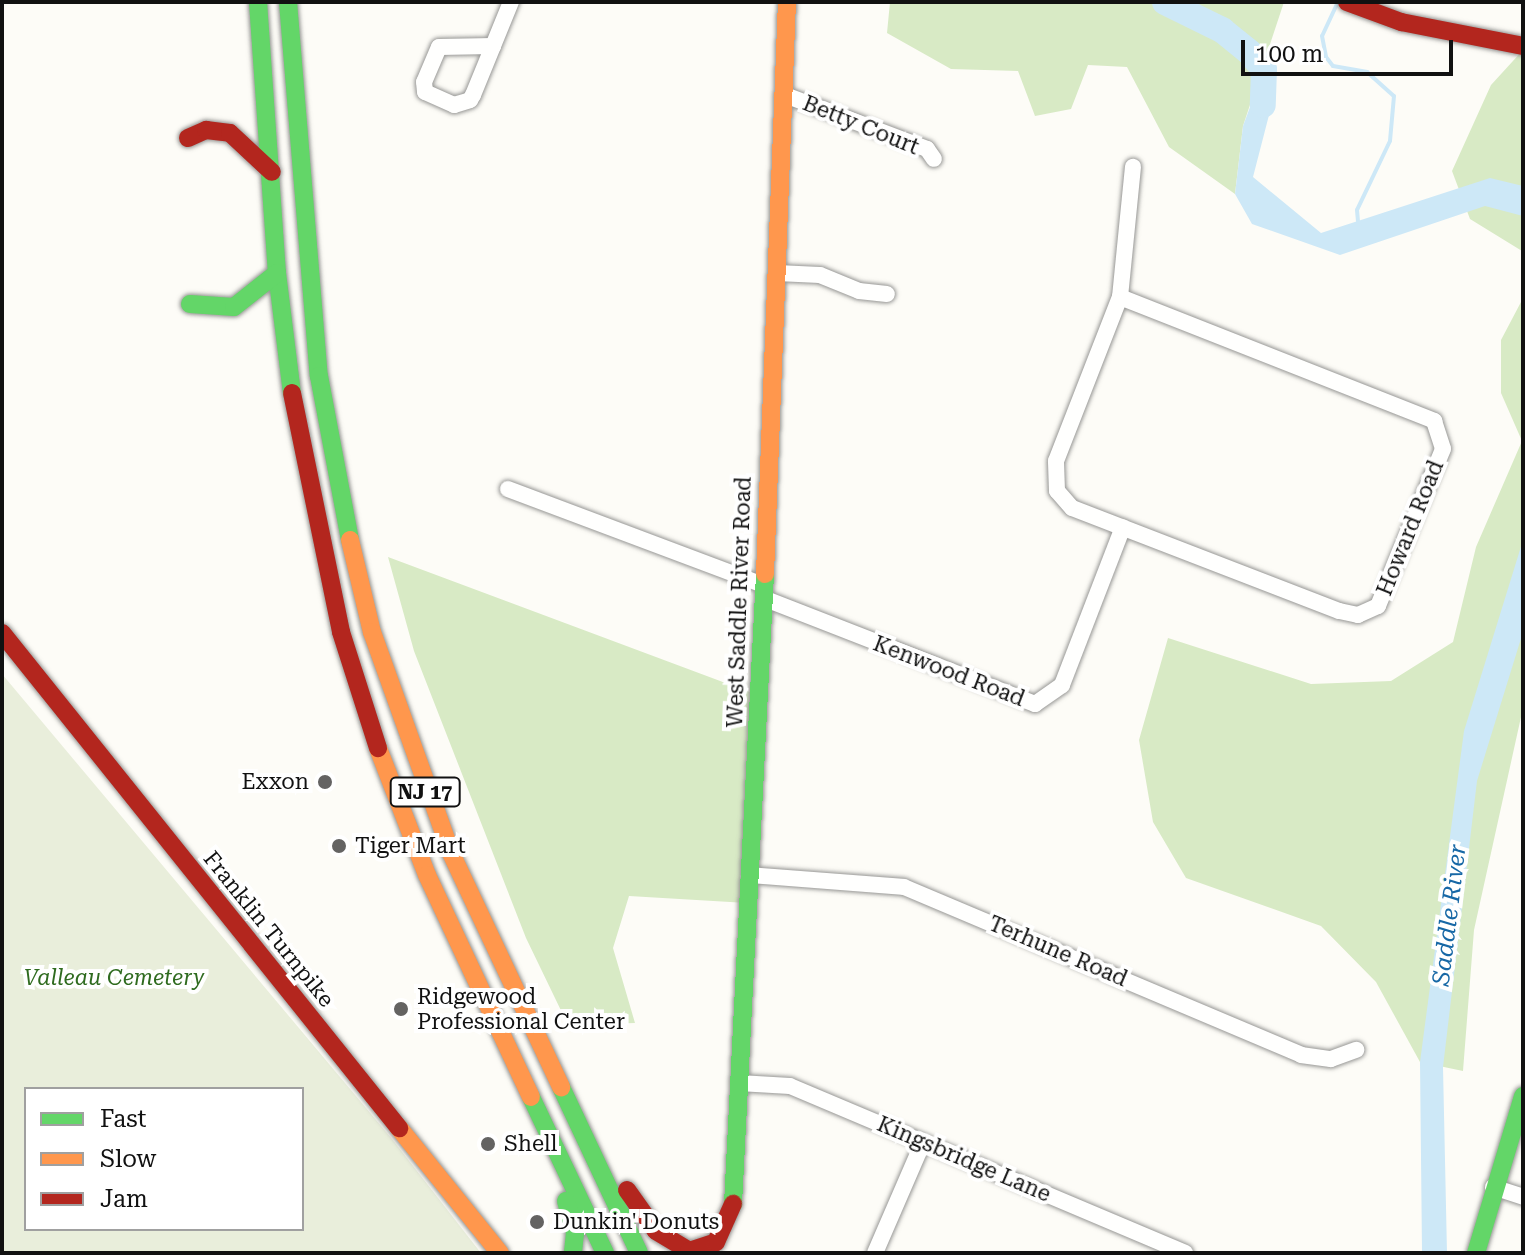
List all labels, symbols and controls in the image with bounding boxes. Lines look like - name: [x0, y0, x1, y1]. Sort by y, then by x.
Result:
- scale bar: [1245, 24, 1457, 74]
- text: 100 m: [1255, 40, 1323, 68]
- street label: Betty Court: [799, 90, 923, 160]
- street label: Howard Road: [1371, 457, 1449, 599]
- street label: West Saddle River Road: [721, 476, 757, 728]
- street label: Kenwood Road: [870, 630, 1028, 712]
- place label: Exxon: [242, 769, 309, 795]
- marker: Exxon: [316, 773, 334, 791]
- road number: NJ 17: [389, 776, 461, 808]
- place label: Tiger Mart: [355, 833, 466, 859]
- marker: Tiger Mart: [330, 837, 348, 855]
- water label: Saddle River: [1427, 843, 1473, 987]
- street label: Franklin Turnpike: [198, 846, 340, 1012]
- street label: Terhune Road: [985, 910, 1131, 992]
- park label: Valleau Cemetery: [24, 965, 204, 991]
- place label: Ridgewood Professional Center: [417, 983, 625, 1034]
- marker: Ridgewood Professional Center: [392, 1000, 410, 1018]
- legend: [24, 1087, 304, 1231]
- text: Fast: [100, 1105, 147, 1133]
- street label: Kingsbridge Lane: [873, 1111, 1055, 1207]
- place label: Shell: [504, 1131, 557, 1157]
- marker: Shell: [479, 1135, 497, 1153]
- text: Slow: [100, 1145, 156, 1173]
- text: Jam: [100, 1185, 148, 1213]
- place label: Dunkin' Donuts: [553, 1209, 719, 1235]
- marker: Dunkin' Donuts: [528, 1213, 546, 1231]

